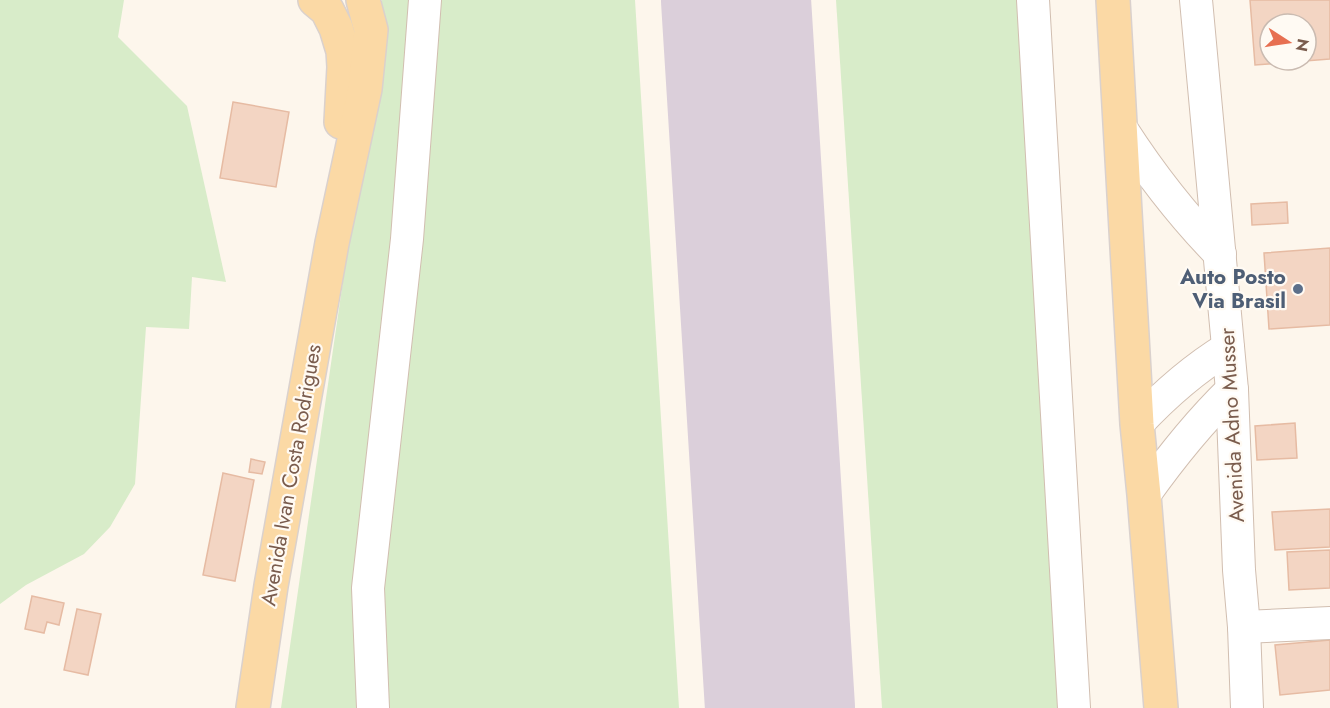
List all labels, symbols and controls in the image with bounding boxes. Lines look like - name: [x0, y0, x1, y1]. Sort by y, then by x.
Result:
- north arrow: [1258, 12, 1318, 72]
- text: N: [1290, 36, 1315, 54]
- place label: Auto Posto Via Brasil: [1179, 262, 1286, 316]
- marker: Auto Posto Via Brasil: [1291, 282, 1305, 296]
- street label: Avenida Adno Musser: [1212, 326, 1252, 523]
- street label: Avenida Ivan Costa Rodrigues: [253, 342, 329, 608]

